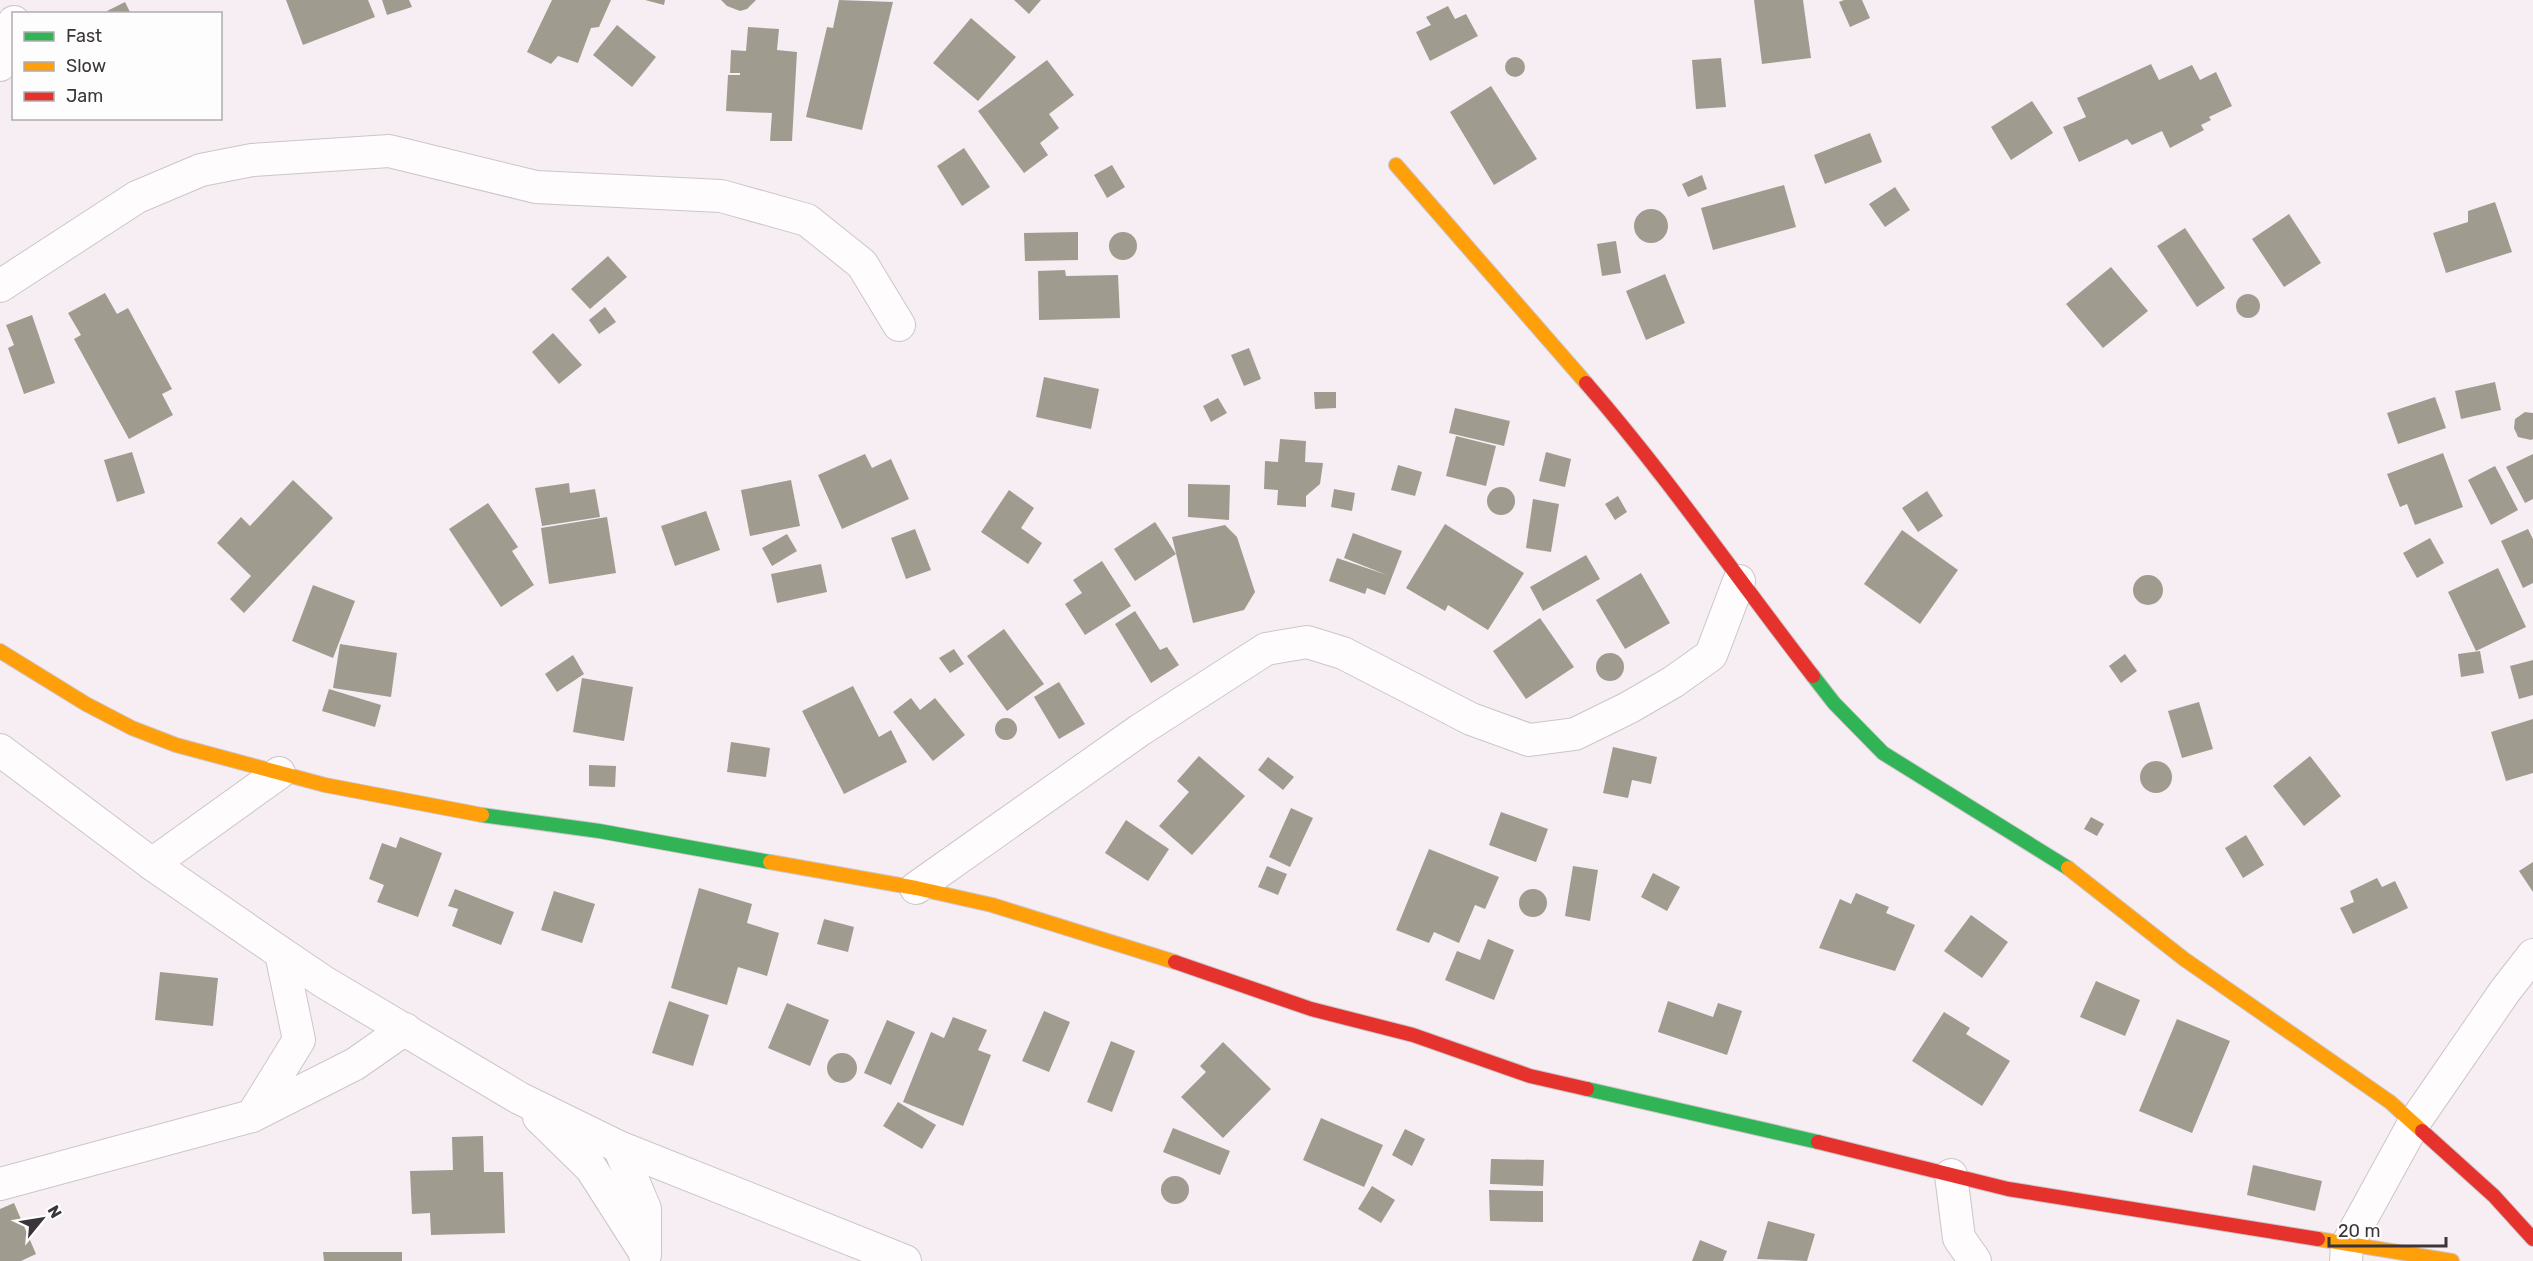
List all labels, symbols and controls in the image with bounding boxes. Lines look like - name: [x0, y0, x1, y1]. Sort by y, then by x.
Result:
- legend: [12, 12, 222, 120]
- text: Fast: [66, 25, 102, 47]
- text: Slow: [66, 55, 106, 77]
- text: Jam: [66, 85, 103, 107]
- north arrow: [12, 1189, 72, 1249]
- text: N: [43, 1202, 66, 1221]
- scale bar: [2329, 1210, 2446, 1248]
- text: 20 m: [2338, 1220, 2380, 1242]

